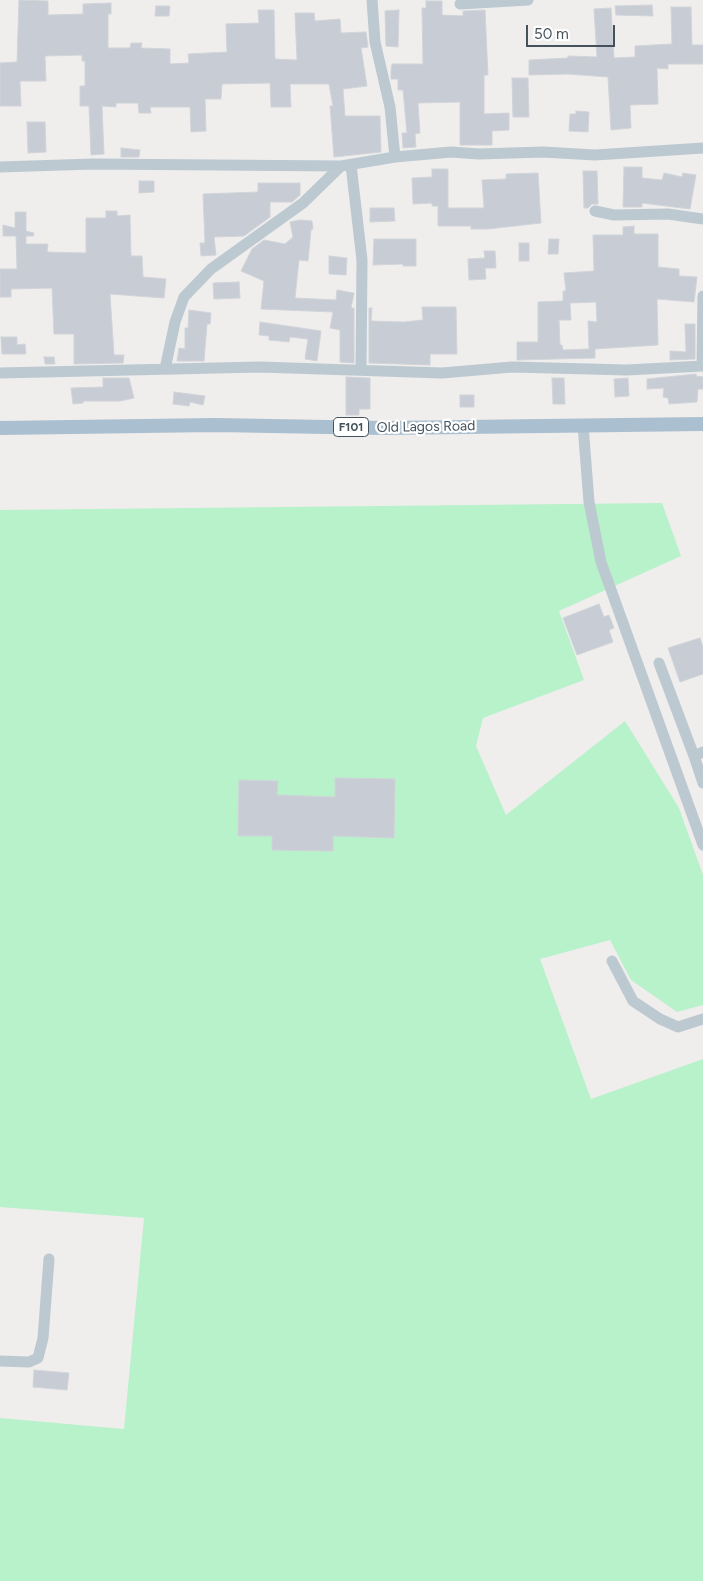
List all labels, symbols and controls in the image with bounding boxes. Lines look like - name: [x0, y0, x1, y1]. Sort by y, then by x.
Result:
- scale bar: [528, 15, 617, 47]
- text: 50 m: [534, 25, 569, 43]
- road number: F101: [334, 418, 368, 437]
- street label: Old Lagos Road: [377, 418, 475, 436]

